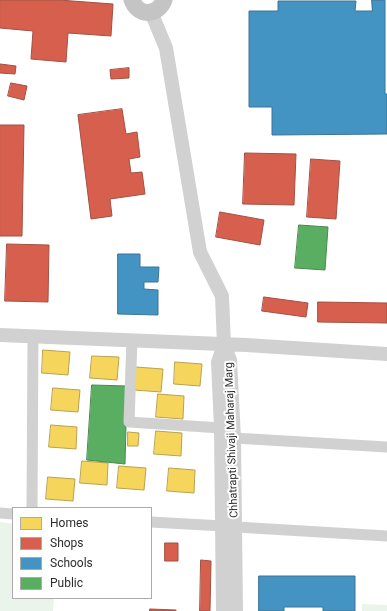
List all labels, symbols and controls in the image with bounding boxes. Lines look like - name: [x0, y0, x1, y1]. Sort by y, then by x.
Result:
- street label: Chhatrapti Shivaji Maharaj Marg: [223, 362, 241, 518]
- legend: [12, 507, 152, 599]
- text: Homes: [50, 516, 88, 530]
- text: Shops: [50, 536, 84, 550]
- text: Schools: [50, 556, 93, 570]
- text: Public: [50, 576, 83, 590]

